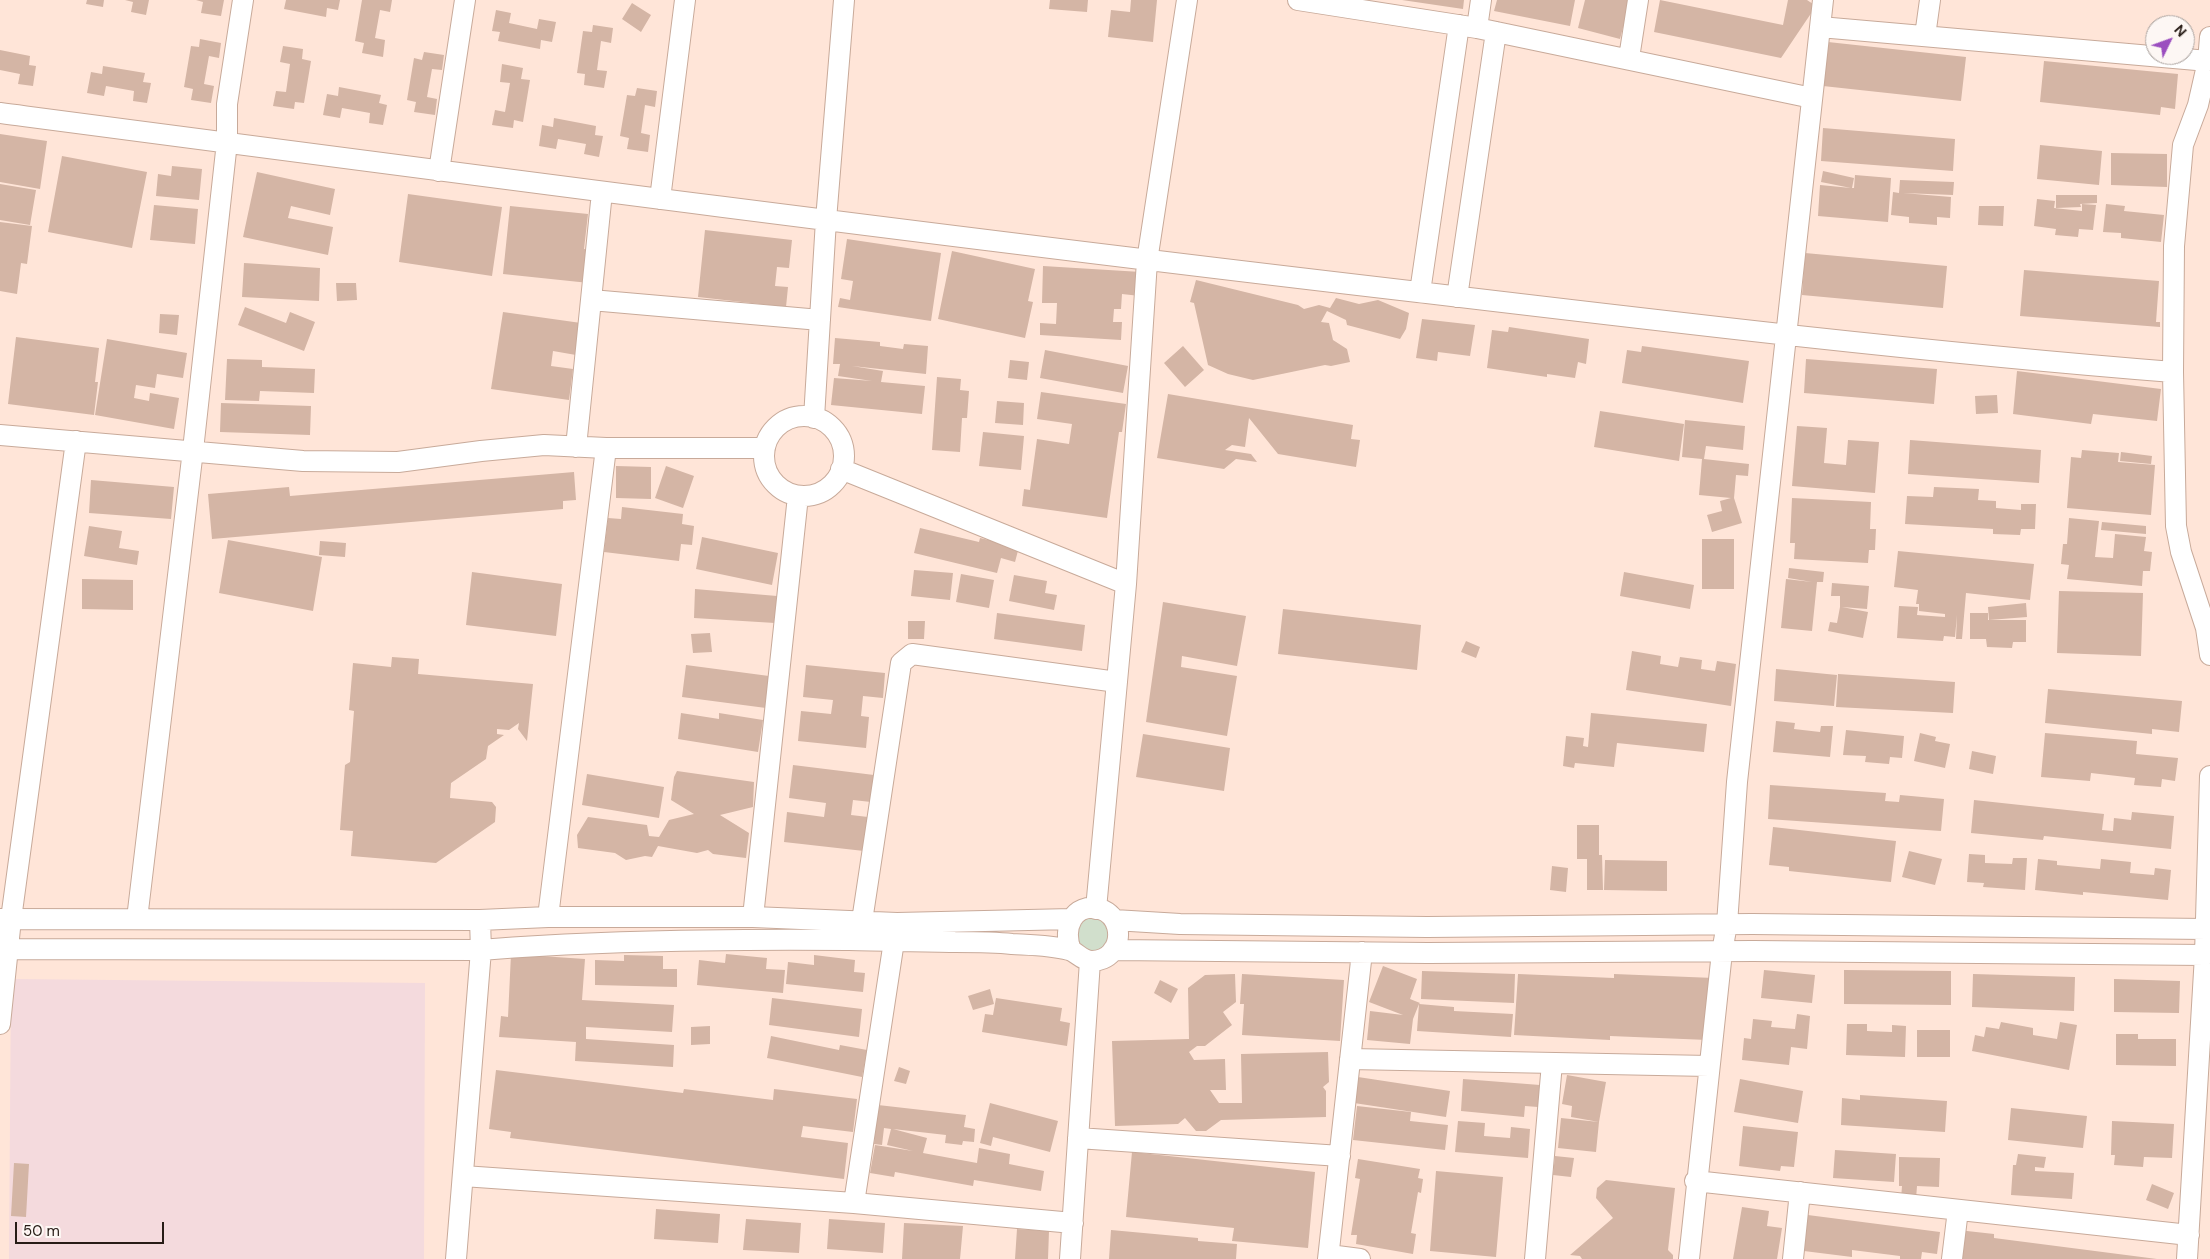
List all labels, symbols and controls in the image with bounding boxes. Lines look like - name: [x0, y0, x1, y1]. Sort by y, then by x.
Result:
- north arrow: [2145, 15, 2195, 65]
- text: N: [2170, 21, 2191, 40]
- scale bar: [18, 1212, 166, 1244]
- text: 50 m: [23, 1221, 60, 1241]

